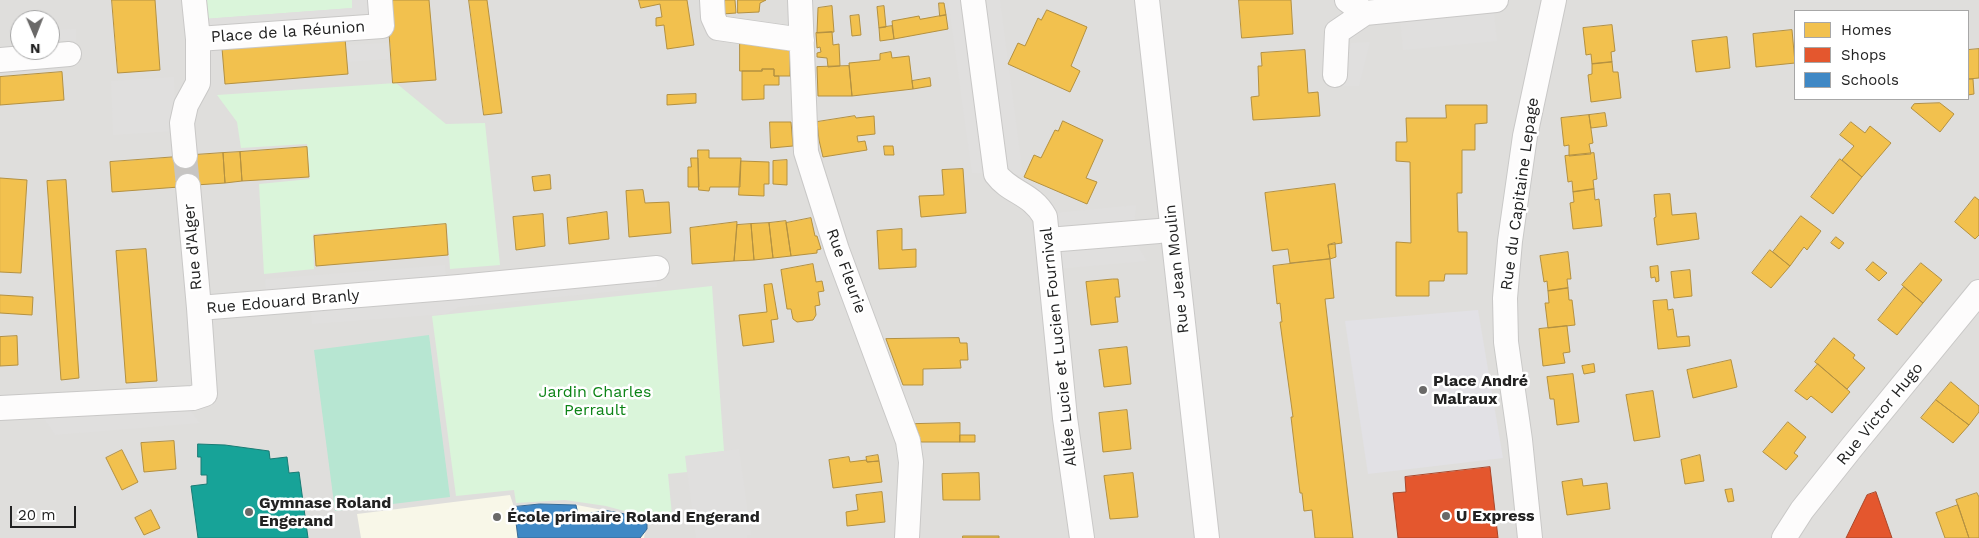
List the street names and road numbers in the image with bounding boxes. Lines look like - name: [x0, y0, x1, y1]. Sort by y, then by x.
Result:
- street label: Place de la Réunion: [210, 17, 366, 47]
- street label: Rue du Capitaine Lepage: [1497, 96, 1543, 292]
- street label: Rue d'Alger: [180, 203, 206, 291]
- street label: Rue Jean Moulin: [1161, 204, 1193, 334]
- street label: Rue Fleurie: [822, 226, 870, 316]
- street label: Allée Lucie et Lucien Fournival: [1037, 226, 1081, 468]
- street label: Rue Edouard Branly: [206, 286, 360, 318]
- street label: Rue Victor Hugo: [1833, 359, 1927, 469]

